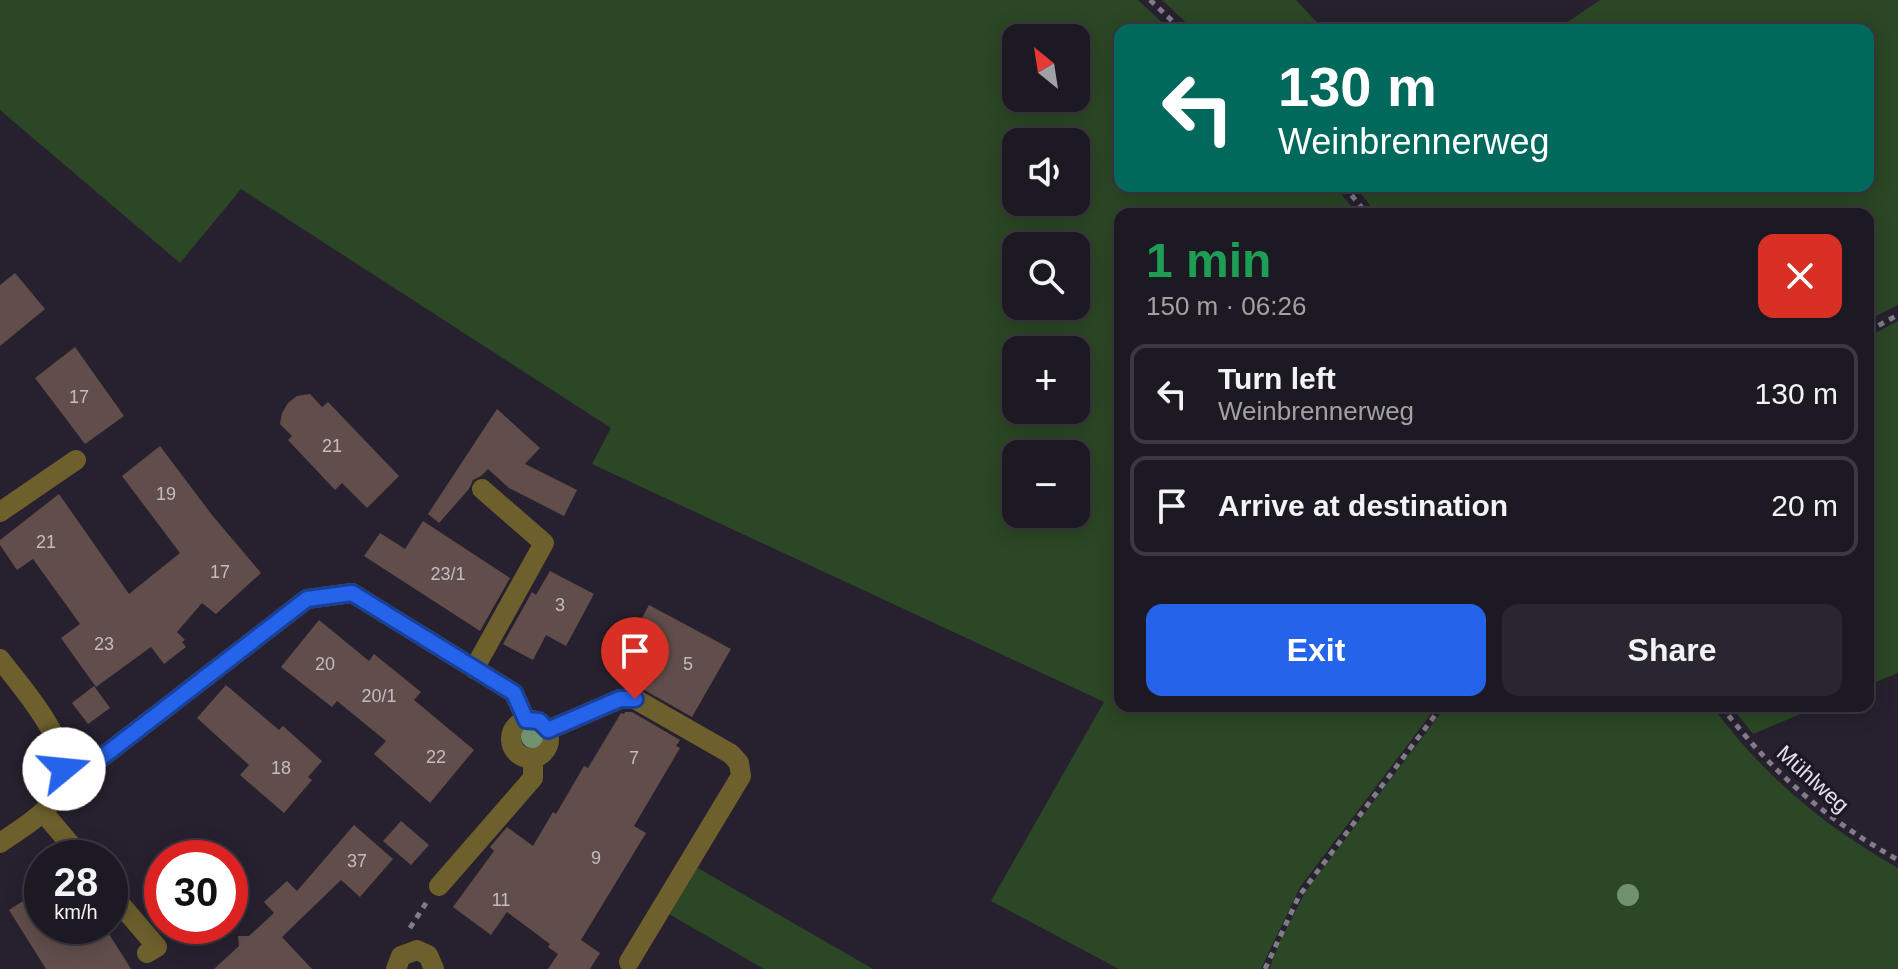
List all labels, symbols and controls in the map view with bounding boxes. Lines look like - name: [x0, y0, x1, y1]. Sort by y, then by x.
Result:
- north arrow: [1002, 24, 1090, 112]
- map controls: [1002, 24, 1090, 528]
- text: 130 m: [1278, 55, 1437, 118]
- icon: left: [1146, 56, 1250, 160]
- text: Weinbrennerweg: [1278, 121, 1550, 162]
- button: sound: [1002, 128, 1090, 216]
- button: search: [1002, 232, 1090, 320]
- text: 1 min: [1146, 234, 1271, 287]
- button: close: [1758, 234, 1842, 318]
- text: 150 m · 06:26: [1146, 291, 1306, 321]
- button: +: [1002, 336, 1090, 424]
- text: Turn left: [1218, 362, 1336, 395]
- icon: left: [1150, 372, 1194, 416]
- text: 130 m: [1755, 377, 1838, 410]
- house number: 17: [69, 387, 89, 407]
- text: Weinbrennerweg: [1218, 396, 1414, 426]
- house number: 21: [322, 436, 342, 456]
- button: −: [1002, 440, 1090, 528]
- house number: 19: [156, 484, 176, 504]
- icon: arrive: [1150, 484, 1194, 528]
- text: Arrive at destination: [1218, 489, 1508, 522]
- text: 20 m: [1771, 489, 1838, 522]
- house number: 21: [36, 532, 56, 552]
- house number: 17: [210, 562, 230, 582]
- house number: 23/1: [430, 564, 466, 584]
- house number: 3: [555, 595, 565, 615]
- button: Exit: [1146, 604, 1486, 696]
- button: Share: [1502, 604, 1842, 696]
- pin: [601, 617, 669, 699]
- icon: arrive: [613, 629, 657, 673]
- house number: 23: [94, 634, 114, 654]
- house number: 20: [315, 654, 335, 674]
- house number: 5: [683, 654, 693, 674]
- house number: 20/1: [361, 686, 397, 706]
- position arrow: [22, 727, 106, 811]
- street label: Mühlweg: [1772, 740, 1854, 818]
- house number: 22: [426, 747, 446, 767]
- house number: 7: [629, 748, 639, 768]
- house number: 18: [271, 758, 291, 778]
- speed limit sign: 30: [144, 840, 248, 944]
- house number: 9: [591, 848, 601, 868]
- house number: 37: [347, 851, 367, 871]
- text: 28: [54, 860, 98, 904]
- house number: 11: [492, 890, 510, 910]
- text: km/h: [54, 901, 98, 923]

